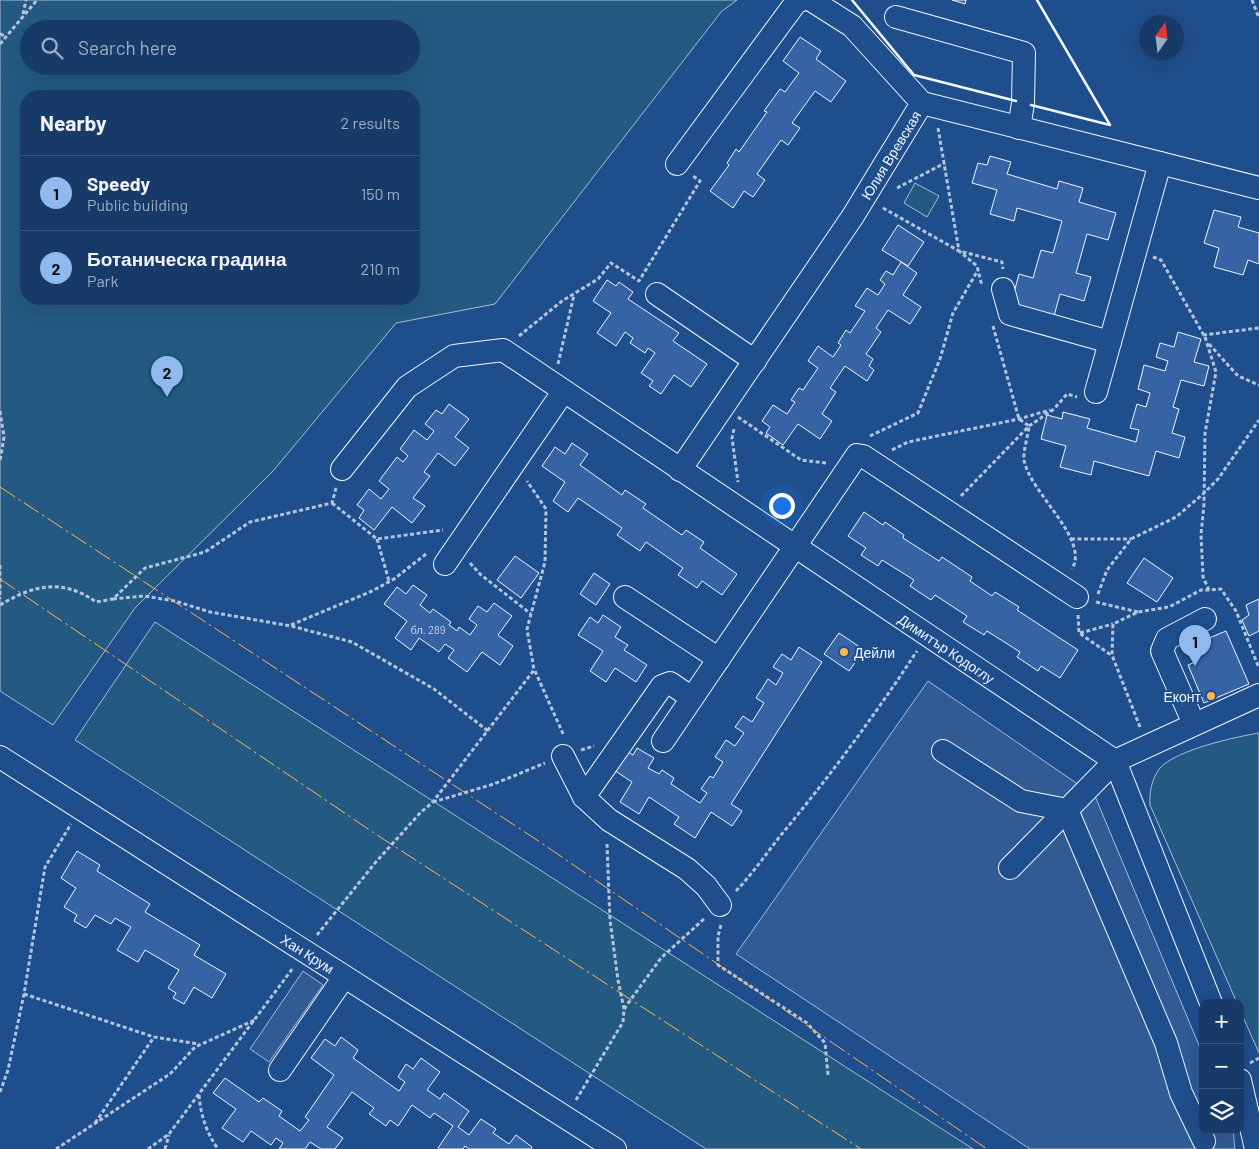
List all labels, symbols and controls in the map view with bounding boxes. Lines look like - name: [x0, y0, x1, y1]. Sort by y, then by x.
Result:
- north arrow: [1139, 15, 1184, 60]
- search box: [20, 20, 420, 75]
- icon: search: [38, 34, 66, 62]
- text: Search here: [78, 36, 177, 59]
- street label: Юлия Вревская: [857, 107, 924, 202]
- text: Nearby: [40, 110, 106, 135]
- text: 2 results: [341, 113, 400, 132]
- text: Speedy: [87, 172, 150, 195]
- text: 1: [53, 184, 59, 203]
- text: 150 m: [361, 184, 400, 203]
- text: Public building: [87, 195, 188, 214]
- text: Ботаническа градина: [87, 247, 286, 270]
- text: 2: [52, 259, 60, 278]
- text: 210 m: [361, 259, 400, 278]
- text: Park: [87, 271, 118, 290]
- pin: 2: [151, 356, 183, 397]
- your location: [769, 493, 795, 519]
- street label: Димитър Кодоглу: [896, 610, 998, 686]
- house number: бл. 289: [411, 623, 446, 636]
- pin: 1: [1179, 625, 1211, 666]
- place label: Дейли: [854, 644, 895, 661]
- marker: Дейли: [838, 646, 850, 658]
- place label: Еконт: [1163, 688, 1202, 705]
- marker: Еконт: [1205, 690, 1217, 702]
- street label: Хан Крум: [278, 930, 338, 976]
- map controls: [1199, 999, 1244, 1134]
- button: +: [1199, 999, 1244, 1044]
- button: −: [1199, 1044, 1244, 1089]
- button: layers: [1199, 1089, 1244, 1134]

